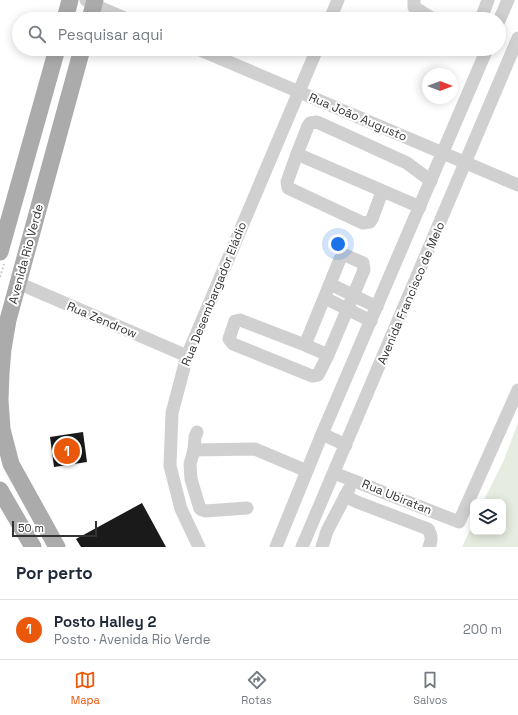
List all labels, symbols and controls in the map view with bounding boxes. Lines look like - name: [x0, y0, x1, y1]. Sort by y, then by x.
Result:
- search box: [12, 12, 506, 56]
- icon: search: [26, 23, 48, 45]
- text: Pesquisar aqui: [58, 25, 163, 44]
- north arrow: [422, 68, 458, 104]
- street label: Rua João Augusto: [307, 89, 409, 145]
- street label: Avenida Rio Verde: [5, 202, 47, 306]
- street label: Rua Desembargador Eládio: [178, 219, 250, 369]
- street label: Avenida Francisco de Melo: [374, 219, 448, 367]
- your location: [328, 234, 348, 254]
- street label: Rua Zendrow: [64, 298, 140, 342]
- pin: 1: [54, 436, 80, 466]
- street label: Rua Ubiratan: [360, 476, 434, 518]
- map controls: [470, 499, 506, 535]
- button: layers: [470, 499, 506, 535]
- scale bar: [12, 519, 97, 538]
- text: 50 m: [18, 521, 44, 535]
- text: Por perto: [16, 562, 93, 584]
- text: Posto Halley 2: [54, 612, 156, 631]
- text: 1: [26, 621, 32, 638]
- text: 200 m: [463, 621, 502, 638]
- text: Posto · Avenida Rio Verde: [54, 631, 210, 648]
- tab: Mapa: [71, 669, 100, 707]
- tab: Rotas: [241, 669, 272, 707]
- tab: Salvos: [413, 669, 447, 707]

